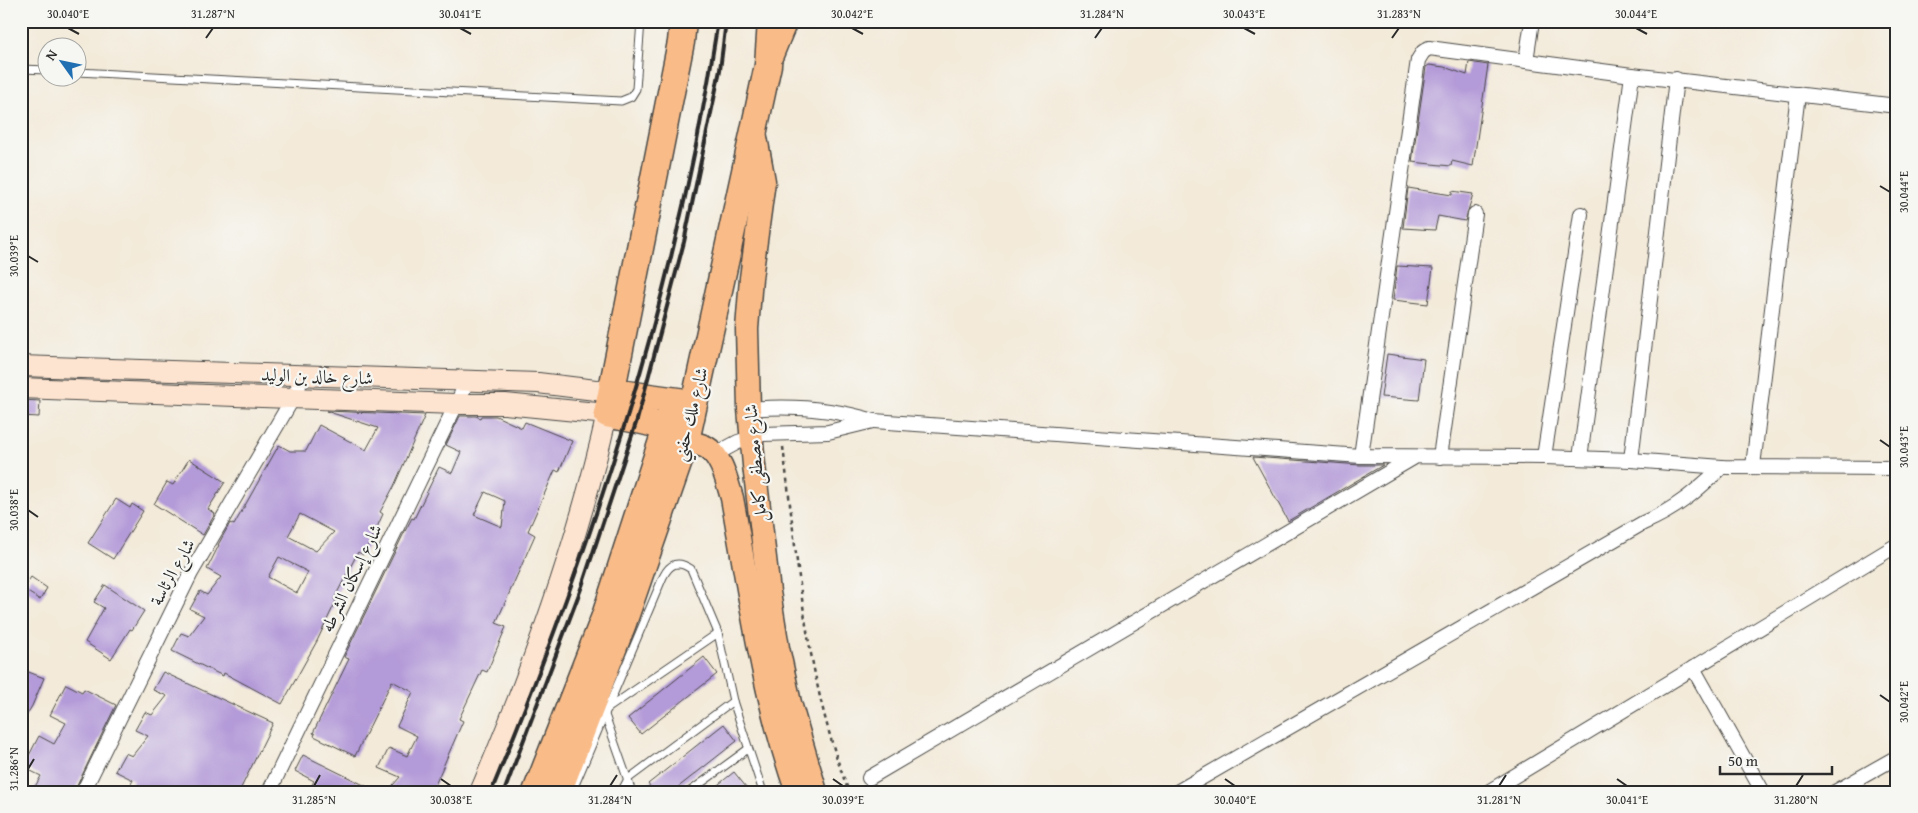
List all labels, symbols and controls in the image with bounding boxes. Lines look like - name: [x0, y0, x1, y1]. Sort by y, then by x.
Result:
- text: 30.040°E: [47, 5, 89, 22]
- text: 31.287°N: [191, 5, 235, 22]
- text: 30.041°E: [439, 5, 481, 22]
- text: 30.042°E: [831, 5, 873, 22]
- text: 31.284°N: [1080, 5, 1124, 22]
- text: 30.043°E: [1223, 5, 1265, 22]
- text: 31.283°N: [1377, 5, 1421, 22]
- text: 30.044°E: [1615, 5, 1657, 22]
- north arrow: [38, 38, 88, 88]
- text: N: [40, 45, 62, 64]
- text: 30.044°E: [1895, 171, 1912, 213]
- text: 30.039°E: [5, 235, 22, 277]
- street label: شارع خالد بن الوليد: [260, 361, 374, 393]
- street label: شارع ملك حفني: [665, 364, 719, 465]
- street label: شارع مصطفى كامل: [736, 403, 776, 523]
- text: 30.043°E: [1895, 426, 1912, 468]
- text: 30.038°E: [5, 489, 22, 531]
- street label: شارع إسكان الشرطه: [313, 519, 391, 638]
- street label: شارع الرئاسة: [143, 534, 203, 611]
- text: 30.042°E: [1895, 681, 1912, 723]
- scale bar: [1720, 743, 1833, 775]
- text: 31.286°N: [5, 747, 22, 791]
- text: 50 m: [1728, 750, 1759, 771]
- text: 31.285°N: [292, 791, 336, 808]
- text: 30.038°E: [430, 791, 472, 808]
- text: 31.284°N: [588, 791, 632, 808]
- text: 30.039°E: [822, 791, 864, 808]
- text: 30.040°E: [1214, 791, 1256, 808]
- text: 31.281°N: [1477, 791, 1521, 808]
- text: 30.041°E: [1606, 791, 1648, 808]
- text: 31.280°N: [1774, 791, 1818, 808]

